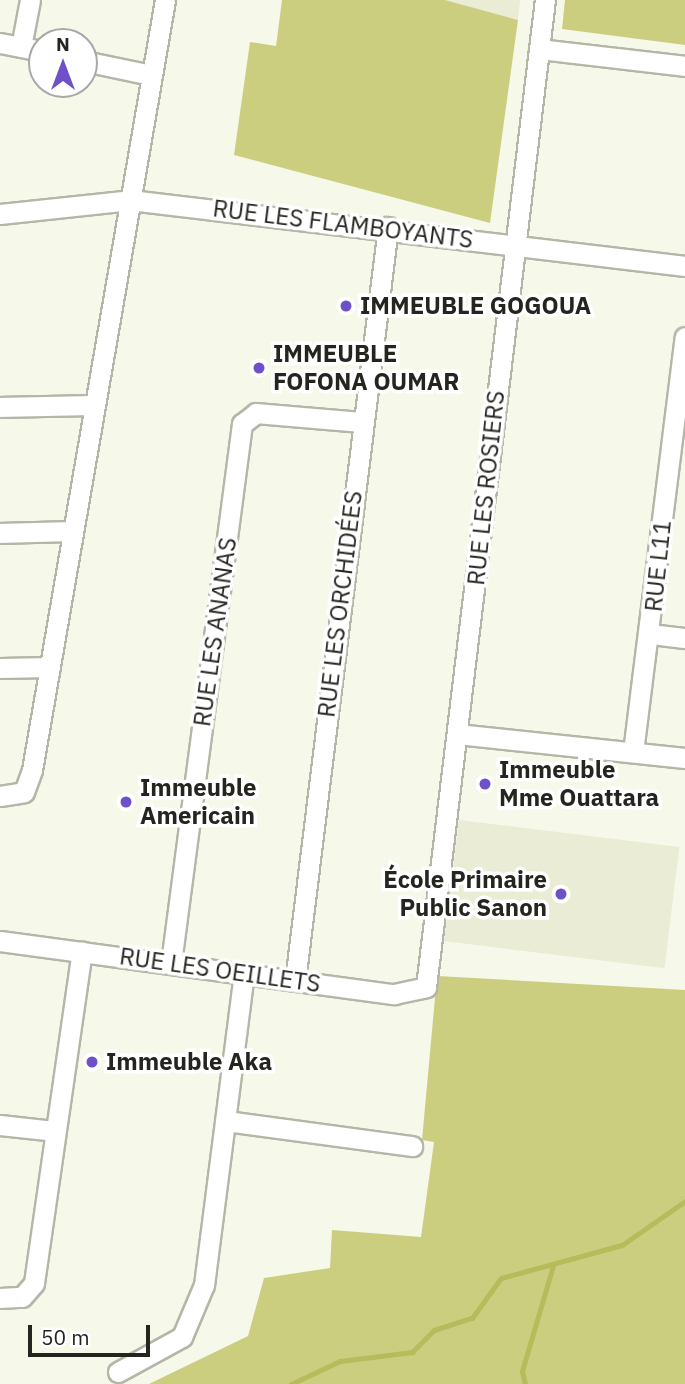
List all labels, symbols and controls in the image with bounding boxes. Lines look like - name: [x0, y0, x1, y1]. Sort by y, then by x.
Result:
- north arrow: [28, 28, 98, 98]
- text: N: [56, 32, 70, 56]
- street label: RUE LES FLAMBOYANTS: [211, 194, 475, 254]
- place label: IMMEUBLE GOGOUA: [360, 292, 591, 320]
- marker: IMMEUBLE GOGOUA: [338, 298, 354, 314]
- place label: IMMEUBLE FOFONA OUMAR: [273, 340, 459, 396]
- marker: IMMEUBLE FOFONA OUMAR: [251, 360, 267, 376]
- street label: RUE LES ROSIERS: [461, 389, 511, 587]
- street label: RUE LES ORCHIDÉES: [312, 489, 368, 719]
- street label: RUE L11: [639, 519, 677, 613]
- street label: RUE LES ANANAS: [187, 536, 243, 728]
- place label: Immeuble Mme Ouattara: [499, 756, 659, 812]
- place label: Immeuble Americain: [140, 774, 256, 830]
- marker: Immeuble Mme Ouattara: [477, 776, 493, 792]
- marker: Immeuble Americain: [118, 794, 134, 810]
- place label: École Primaire Public Sanon: [383, 866, 547, 922]
- marker: École Primaire Public Sanon: [553, 886, 569, 902]
- street label: RUE LES OEILLETS: [118, 942, 322, 998]
- place label: Immeuble Aka: [106, 1048, 272, 1076]
- marker: Immeuble Aka: [84, 1054, 100, 1070]
- scale bar: [32, 1310, 154, 1354]
- text: 50 m: [41, 1323, 90, 1351]

